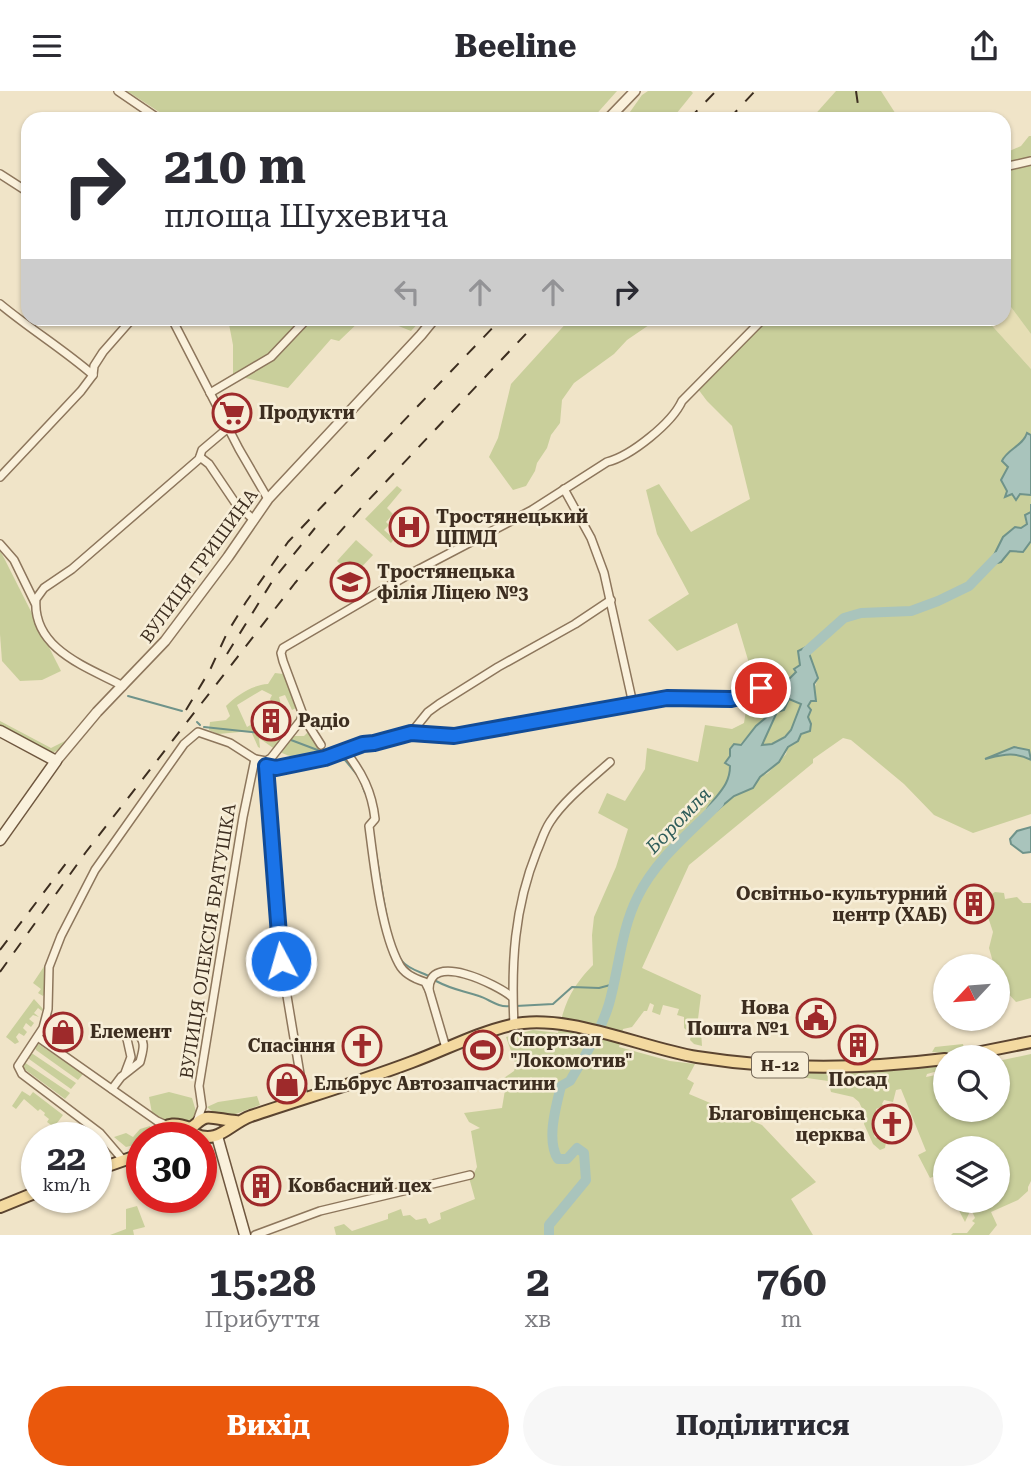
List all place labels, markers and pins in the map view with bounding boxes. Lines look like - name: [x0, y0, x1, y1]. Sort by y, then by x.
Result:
- supermarket icon: Продукти: [211, 392, 253, 434]
- place label: Продукти: [259, 402, 355, 423]
- hospital icon: Тростянецький ЦПМД: [388, 506, 430, 548]
- place label: Тростянецький ЦПМД: [436, 506, 588, 548]
- school or university icon: Тростянецька філія Ліцею №3: [329, 561, 371, 603]
- place label: Тростянецька філія Ліцею №3: [377, 561, 528, 603]
- pin: [731, 658, 791, 718]
- building icon: Радіо: [250, 700, 292, 742]
- place label: Радіо: [298, 710, 350, 731]
- place label: Освітньо-культурний центр (ХАБ): [736, 883, 947, 925]
- building icon: Освітньо-культурний центр (ХАБ): [953, 883, 995, 925]
- place label: Нова Пошта №1: [687, 997, 789, 1039]
- public building icon: Нова Пошта №1: [795, 997, 837, 1039]
- shop icon: Елемент: [42, 1011, 84, 1053]
- place label: Елемент: [90, 1021, 172, 1042]
- building icon: Посад: [837, 1024, 879, 1066]
- church icon: Спасіння: [341, 1025, 383, 1067]
- sports icon: Спортзал "Локомотив": [462, 1029, 504, 1071]
- place label: Спортзал "Локомотив": [510, 1029, 633, 1071]
- place label: Спасіння: [248, 1035, 335, 1056]
- shop icon: Ельбрус Автозапчастини: [266, 1063, 308, 1105]
- place label: Посад: [829, 1069, 888, 1090]
- place label: Ельбрус Автозапчастини: [314, 1073, 556, 1094]
- place label: Благовіщенська церква: [709, 1103, 865, 1145]
- church icon: Благовіщенська церква: [871, 1103, 913, 1145]
- building icon: Ковбасний цех: [240, 1165, 282, 1207]
- place label: Ковбасний цех: [288, 1175, 432, 1196]

